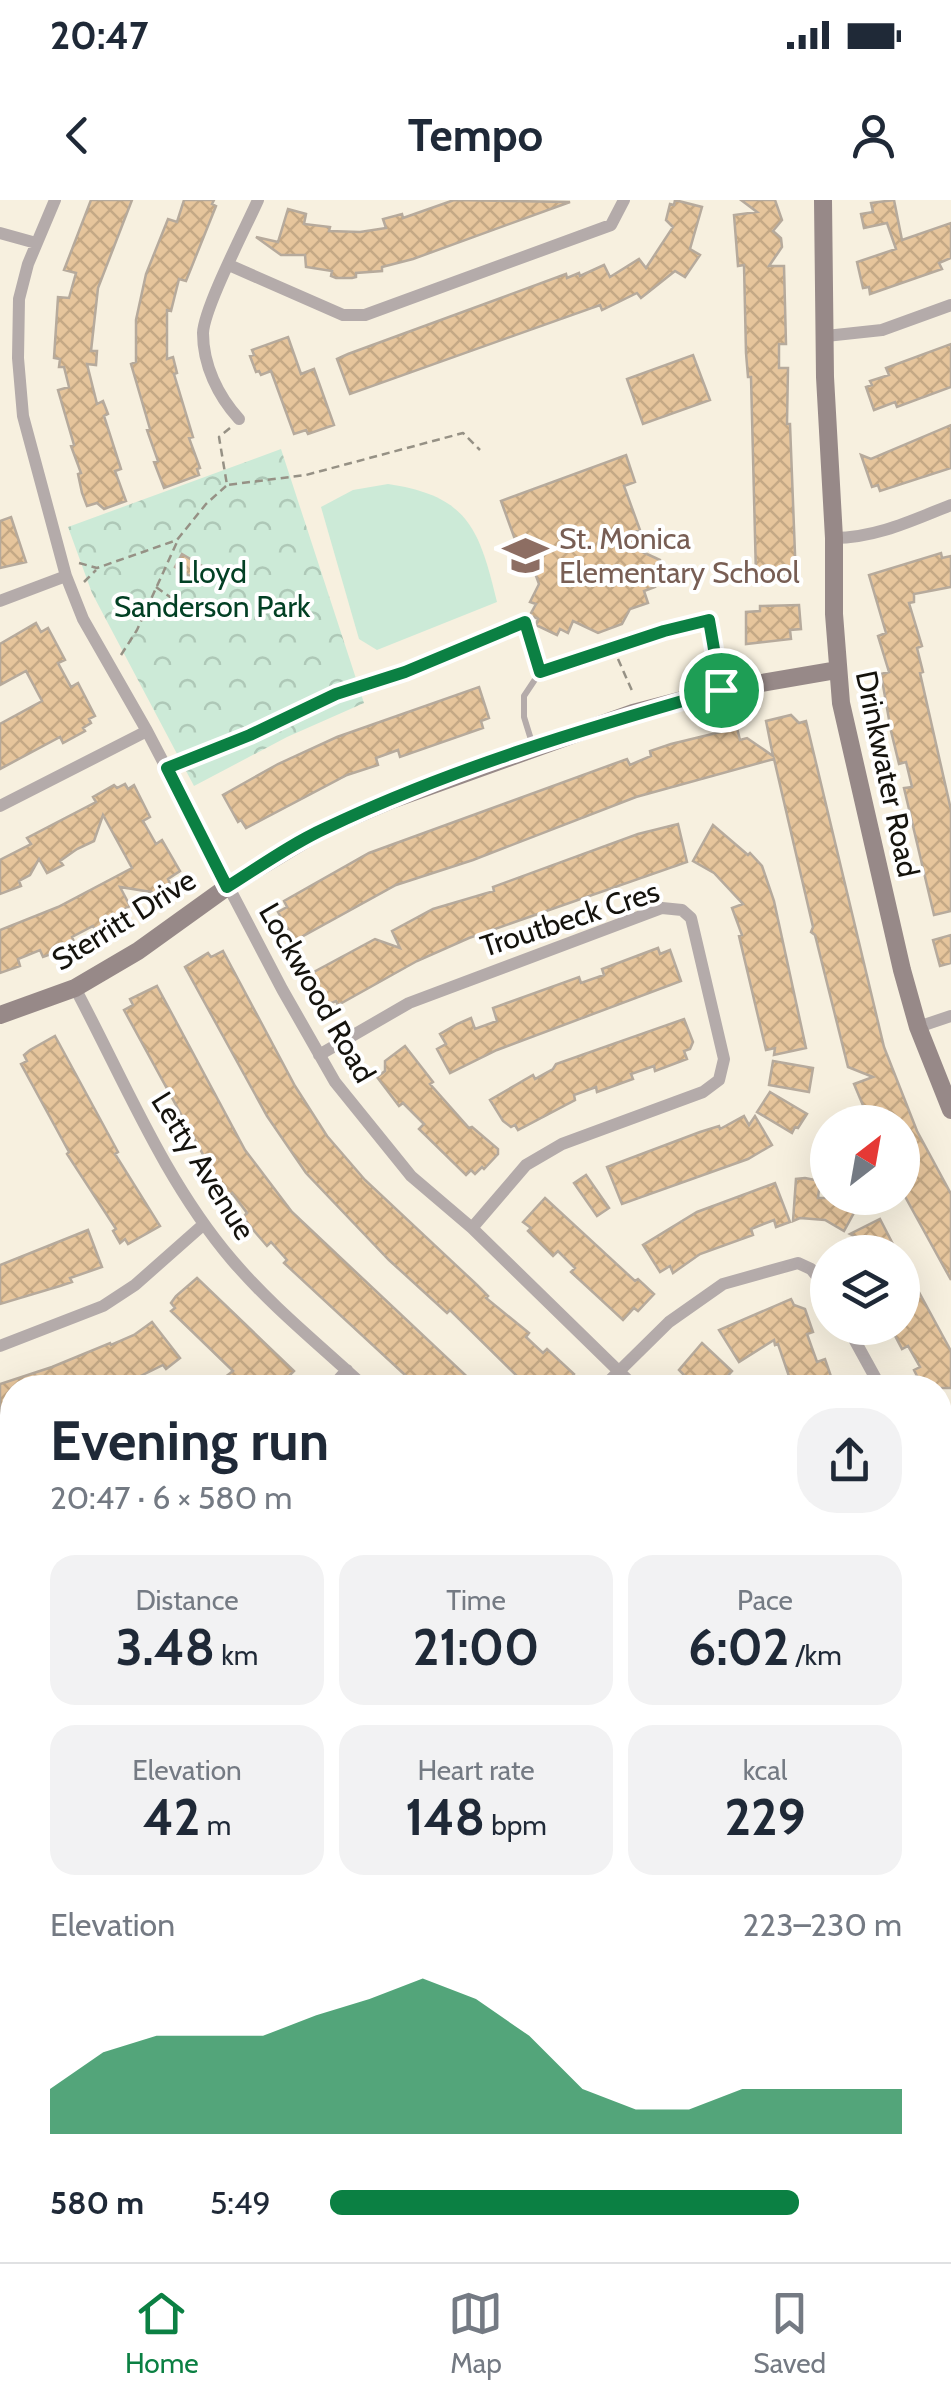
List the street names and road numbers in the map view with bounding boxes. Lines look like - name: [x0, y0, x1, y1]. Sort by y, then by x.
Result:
- street label: Drinkwater Road: [848, 667, 927, 880]
- street label: Sterritt Drive: [45, 861, 202, 978]
- street label: Troutbeck Cres: [476, 872, 664, 965]
- street label: Lockwood Road: [251, 896, 384, 1089]
- street label: Letty Avenue: [143, 1085, 263, 1246]

